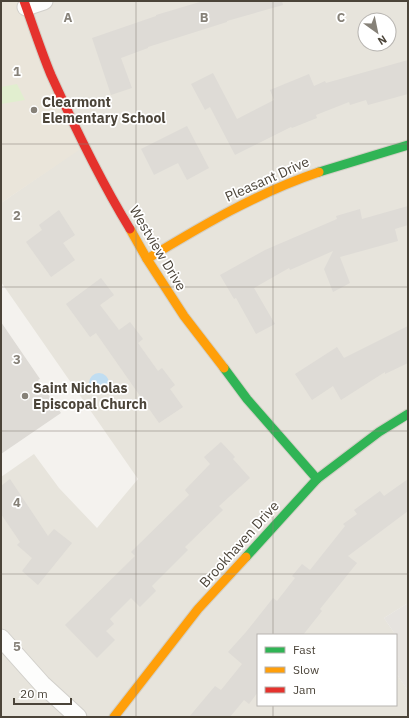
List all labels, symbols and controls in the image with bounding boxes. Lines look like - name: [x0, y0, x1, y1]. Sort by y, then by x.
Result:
- text: A: [64, 9, 73, 26]
- text: B: [200, 9, 209, 26]
- text: C: [337, 9, 346, 26]
- north arrow: [357, 12, 397, 52]
- text: N: [375, 32, 390, 48]
- text: 1: [13, 63, 21, 80]
- place label: Clearmont Elementary School: [42, 93, 166, 127]
- marker: Clearmont Elementary School: [29, 105, 39, 115]
- street label: Pleasant Drive: [222, 152, 312, 206]
- street label: Westview Drive: [126, 202, 191, 294]
- text: 2: [13, 207, 21, 224]
- text: 3: [13, 351, 21, 368]
- place label: Saint Nicholas Episcopal Church: [33, 379, 147, 413]
- marker: Saint Nicholas Episcopal Church: [20, 391, 30, 401]
- text: 4: [13, 494, 21, 511]
- street label: Brookhaven Drive: [195, 497, 283, 591]
- legend: [257, 634, 397, 706]
- text: 5: [13, 638, 21, 655]
- text: Fast: [293, 642, 316, 657]
- text: Slow: [293, 662, 319, 677]
- scale bar: [14, 680, 71, 706]
- text: Jam: [293, 682, 316, 697]
- text: 20 m: [20, 686, 48, 701]

